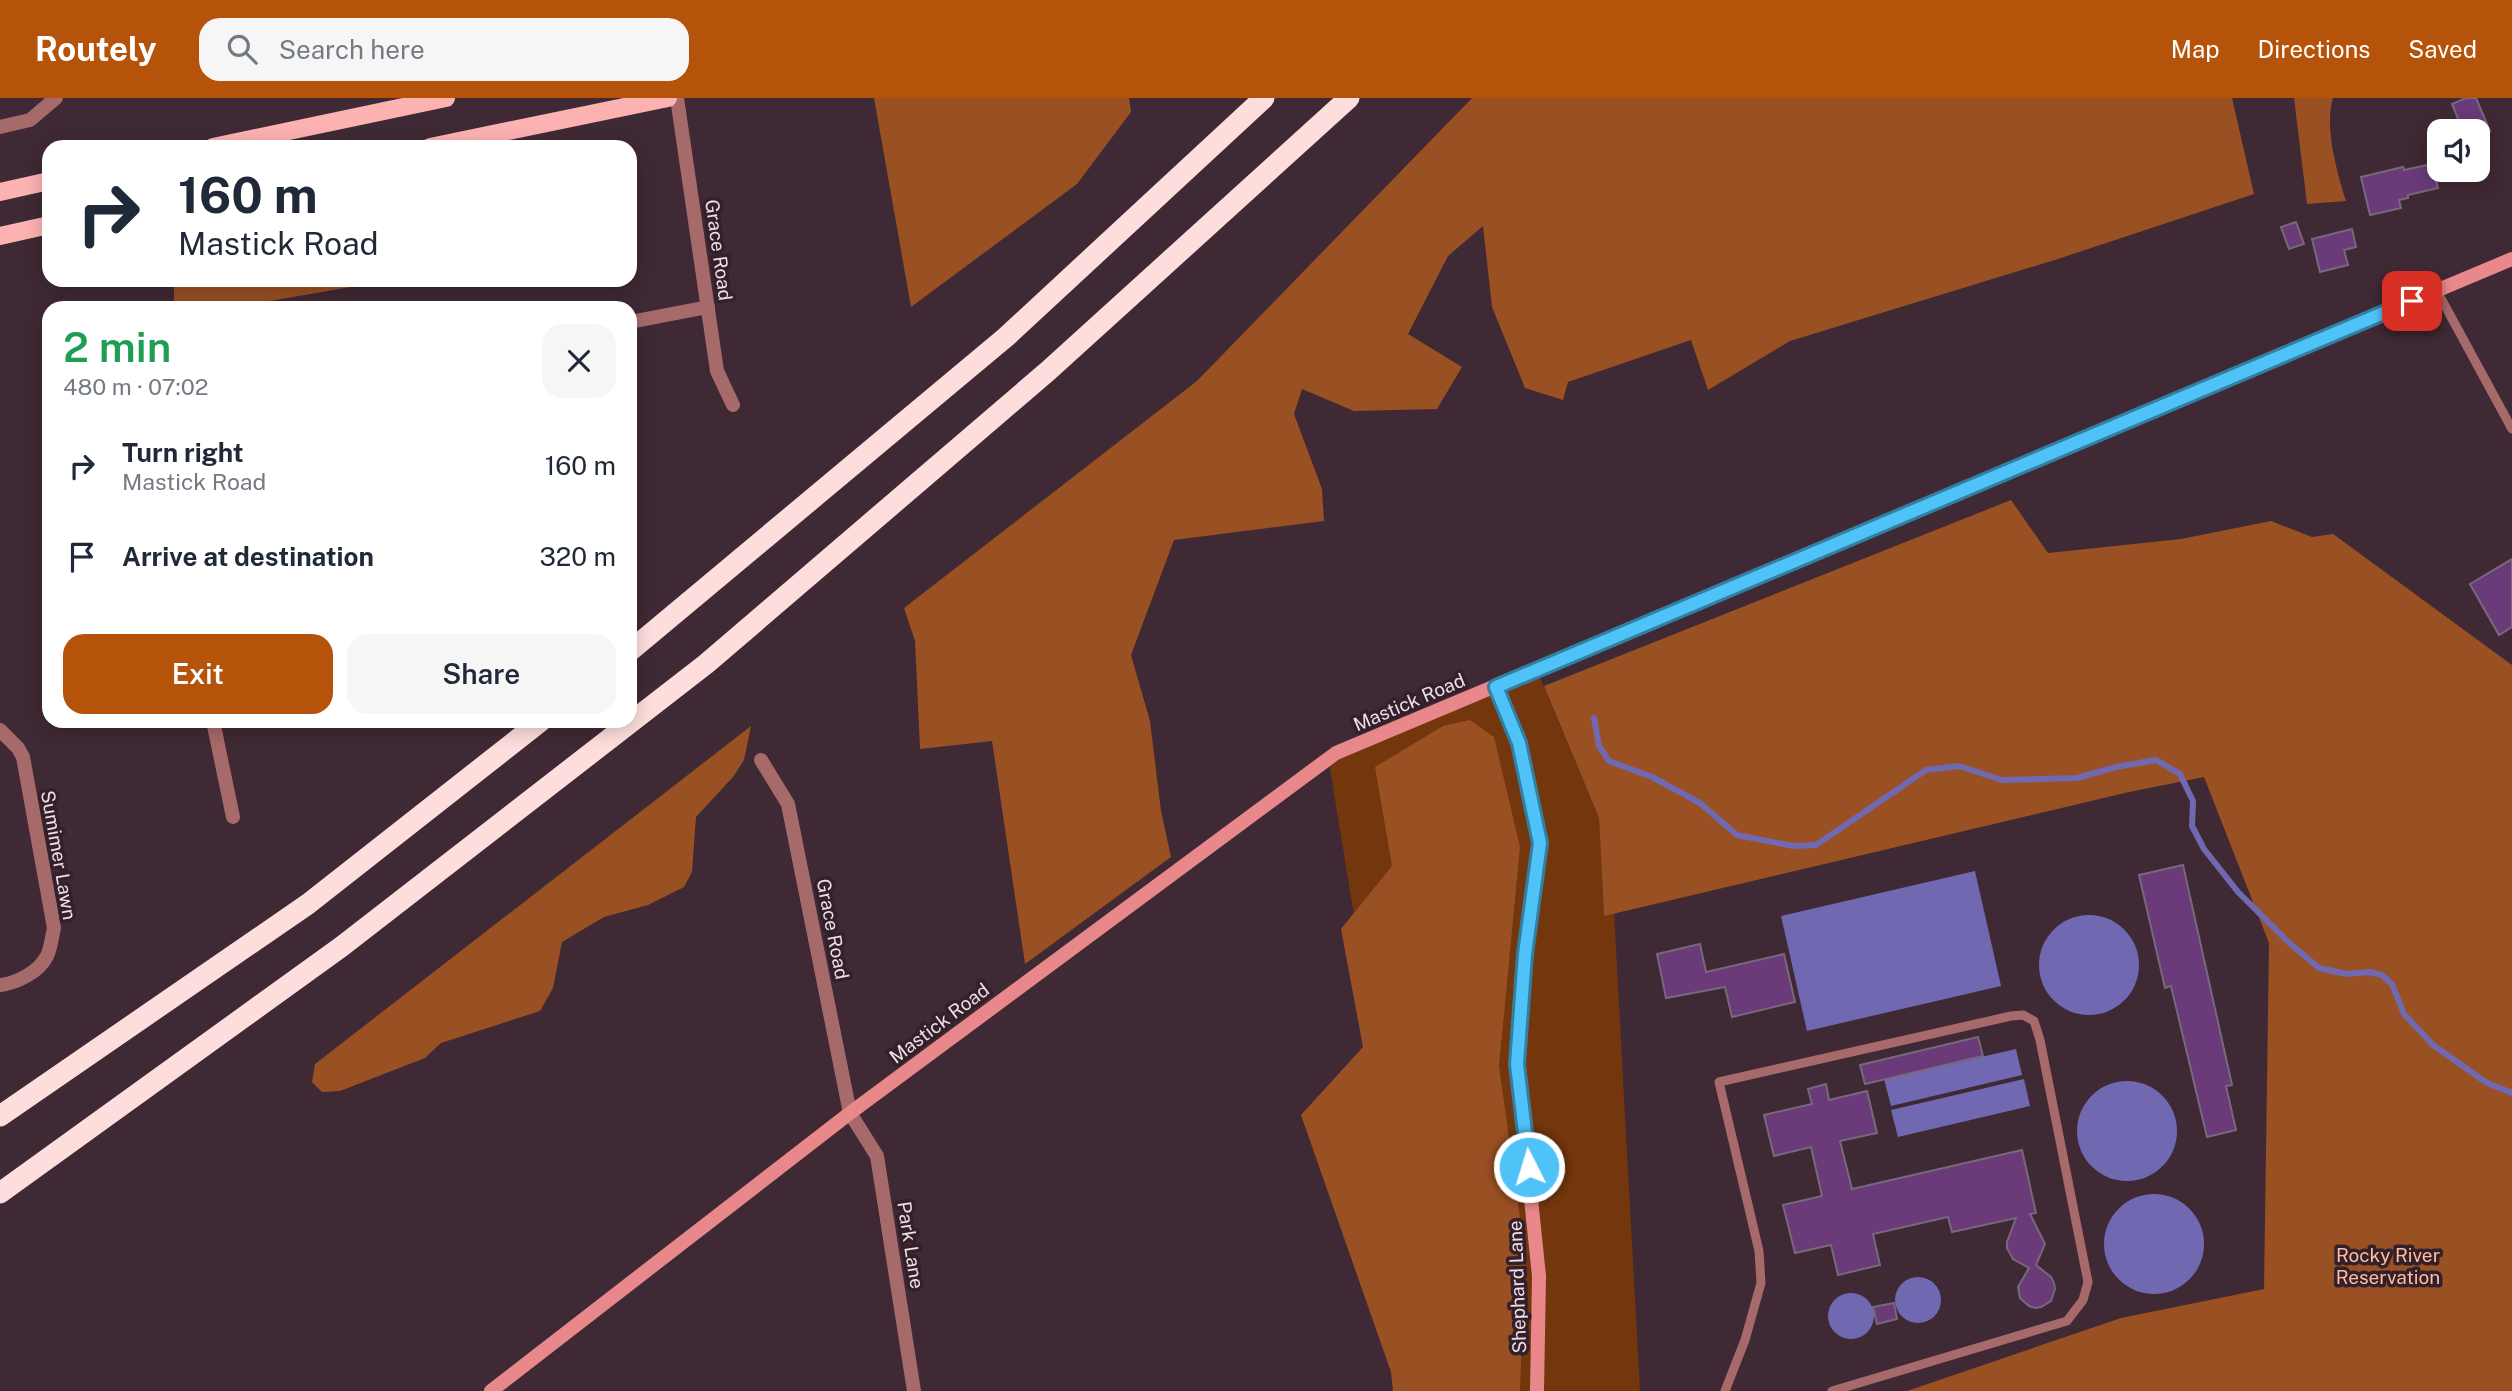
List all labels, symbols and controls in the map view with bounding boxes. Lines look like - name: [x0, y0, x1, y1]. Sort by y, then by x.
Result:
- search box: [199, 18, 689, 81]
- text: Routely: [35, 30, 157, 68]
- icon: search: [223, 30, 261, 68]
- text: Search here: [279, 34, 425, 65]
- text: Map: [2171, 35, 2220, 63]
- text: Directions: [2258, 35, 2370, 63]
- text: Saved: [2408, 35, 2477, 63]
- map controls: [2427, 119, 2490, 182]
- button: sound: [2427, 119, 2490, 182]
- text: 160 m: [178, 166, 318, 224]
- icon: right: [63, 168, 154, 259]
- street label: Grace Road: [701, 198, 737, 302]
- text: Mastick Road: [178, 225, 379, 262]
- pin: [2382, 271, 2442, 331]
- icon: arrive: [2393, 282, 2431, 320]
- text: 2 min: [63, 322, 171, 371]
- button: close: [542, 324, 616, 398]
- text: 480 m · 07:02: [63, 373, 209, 400]
- text: Turn right: [122, 437, 244, 468]
- icon: right: [63, 447, 101, 485]
- text: 160 m: [545, 450, 616, 481]
- text: Mastick Road: [122, 468, 266, 495]
- icon: arrive: [63, 538, 101, 576]
- text: Arrive at destination: [122, 541, 374, 572]
- text: 320 m: [539, 541, 616, 572]
- button: Exit: [63, 634, 333, 714]
- button: Share: [347, 634, 616, 714]
- street label: Mastick Road: [1350, 669, 1468, 735]
- street label: Sumimer Lawn: [37, 789, 81, 921]
- street label: Grace Road: [812, 877, 854, 981]
- street label: Mastick Road: [885, 978, 993, 1068]
- position arrow: [1492, 1130, 1566, 1204]
- street label: Park Lane: [893, 1200, 929, 1290]
- street label: Shephard Lane: [1504, 1220, 1530, 1354]
- park label: Rocky River Reservation: [2336, 1244, 2440, 1288]

